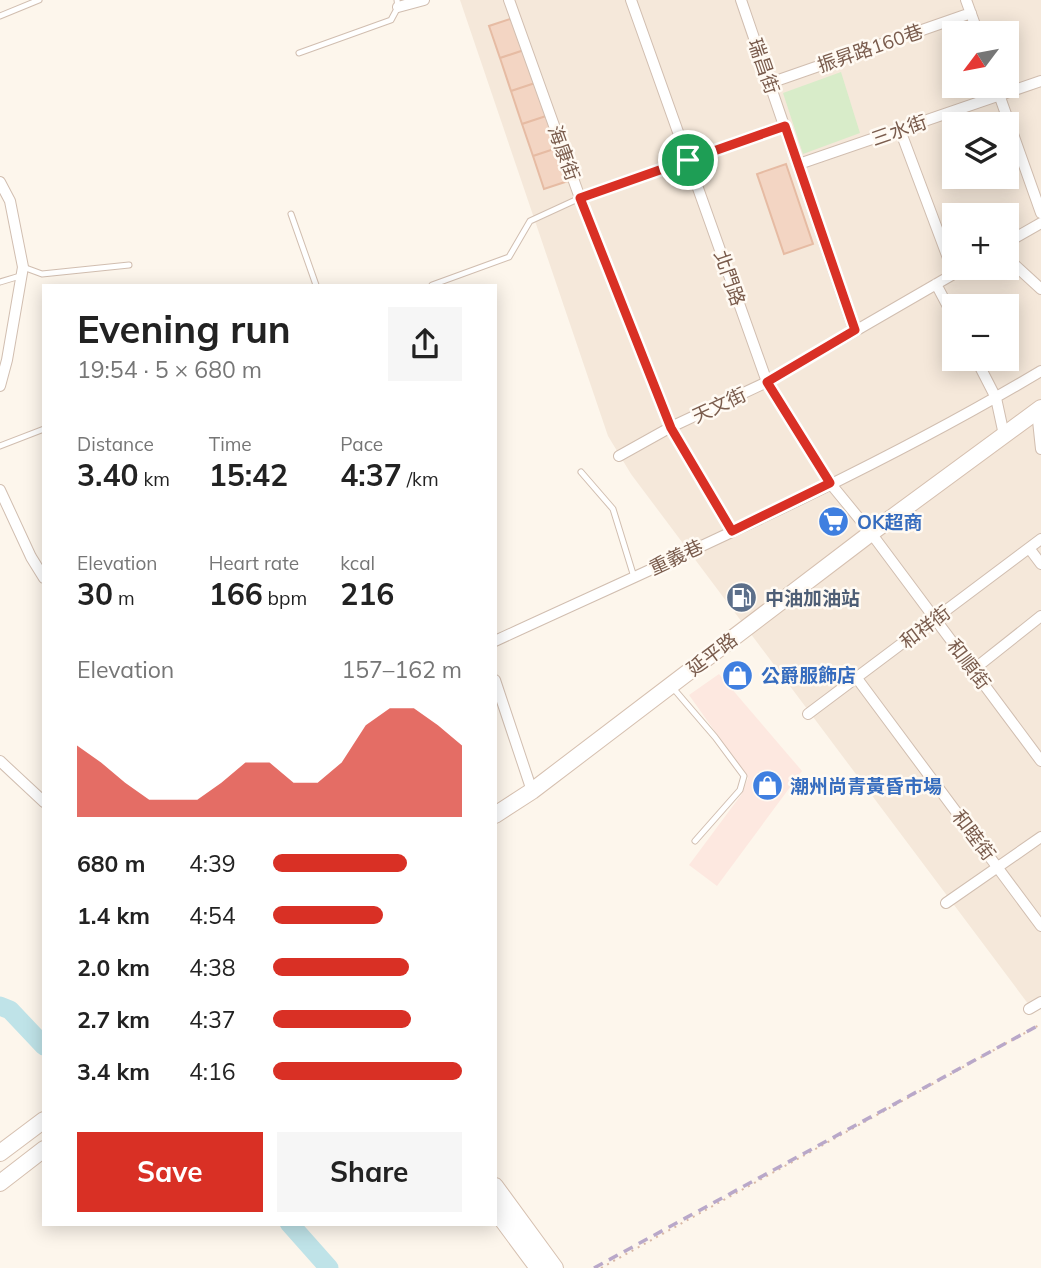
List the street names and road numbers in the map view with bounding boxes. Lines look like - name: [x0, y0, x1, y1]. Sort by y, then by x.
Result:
- street label: 振昇路160巷: [814, 19, 926, 77]
- street label: 瑞昌街: [743, 35, 785, 97]
- street label: 三水街: [868, 109, 930, 151]
- street label: 海康街: [543, 122, 585, 184]
- street label: 北門路: [709, 247, 751, 309]
- street label: 天文街: [688, 382, 750, 428]
- street label: 重義巷: [645, 534, 707, 580]
- street label: 和祥街: [895, 600, 955, 654]
- street label: 延平路: [682, 627, 742, 681]
- street label: 和順街: [942, 634, 996, 694]
- street label: 和睦街: [947, 805, 1001, 865]

